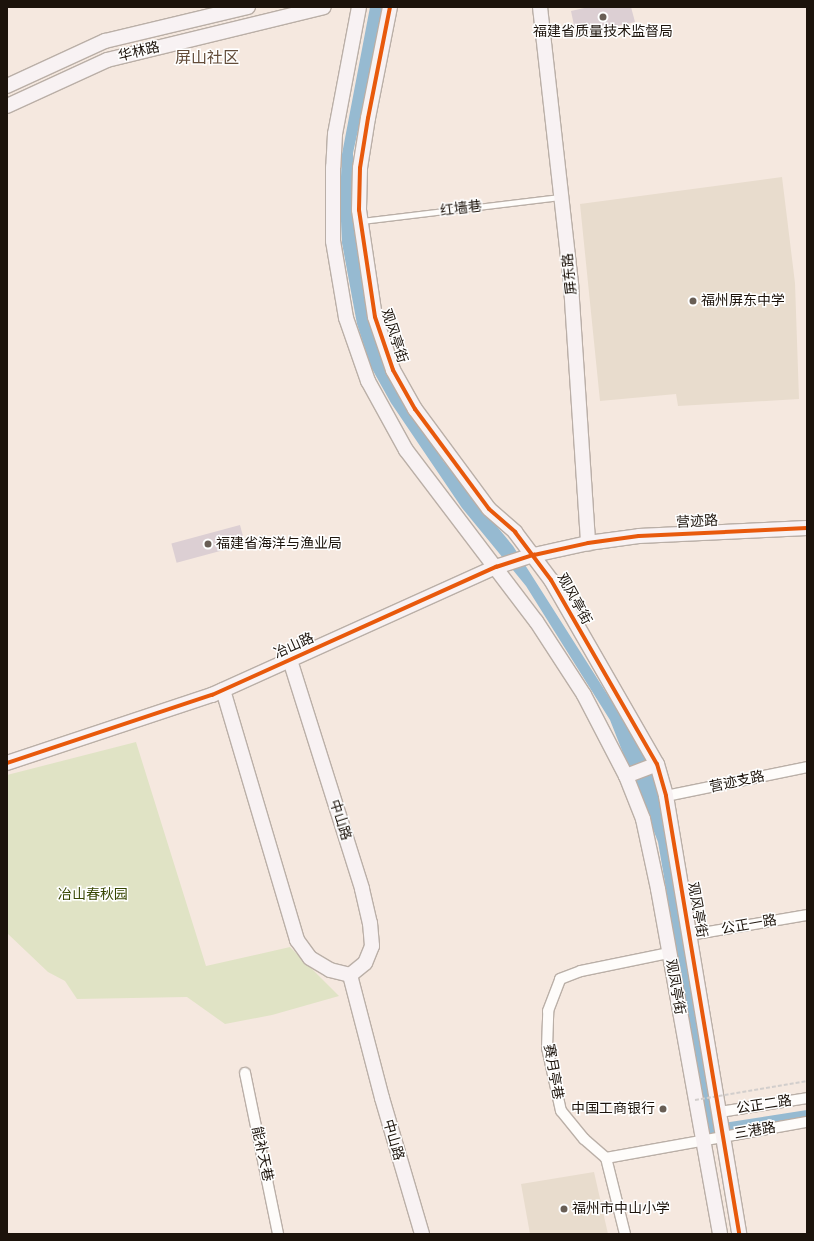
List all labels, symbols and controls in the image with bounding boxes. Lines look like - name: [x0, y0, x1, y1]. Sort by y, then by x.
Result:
- marker: 福建省质量技术监督局: [598, 12, 608, 22]
- place label: 福建省质量技术监督局: [533, 24, 673, 40]
- street label: 华林路: [117, 39, 161, 65]
- district label: 屏山社区: [175, 48, 239, 68]
- street label: 红墙巷: [439, 198, 483, 220]
- street label: 屏东路: [559, 252, 581, 296]
- place label: 福州屏东中学: [701, 293, 785, 309]
- marker: 福州屏东中学: [688, 296, 698, 306]
- street label: 观风亭街: [377, 307, 411, 365]
- street label: 营迹路: [676, 513, 718, 531]
- place label: 福建省海洋与渔业局: [216, 536, 342, 552]
- marker: 福建省海洋与渔业局: [203, 539, 213, 549]
- street label: 观风亭街: [553, 570, 595, 628]
- street label: 冶山路: [271, 630, 317, 662]
- street label: 营迹支路: [708, 768, 766, 796]
- street label: 中山路: [326, 797, 354, 843]
- street label: 观风亭街: [684, 881, 710, 939]
- park label: 冶山春秋园: [58, 887, 128, 903]
- street label: 公正一路: [720, 912, 778, 938]
- street label: 观凤亭街: [662, 958, 688, 1016]
- street label: 赛月亭巷: [540, 1043, 566, 1101]
- street label: 公正二路: [735, 1092, 793, 1118]
- place label: 中国工商银行: [571, 1101, 655, 1117]
- marker: 中国工商银行: [658, 1104, 668, 1114]
- street label: 中山路: [379, 1117, 407, 1163]
- street label: 三港路: [733, 1119, 777, 1143]
- street label: 能补天巷: [248, 1125, 276, 1183]
- place label: 福州市中山小学: [572, 1201, 670, 1217]
- marker: 福州市中山小学: [559, 1204, 569, 1214]

